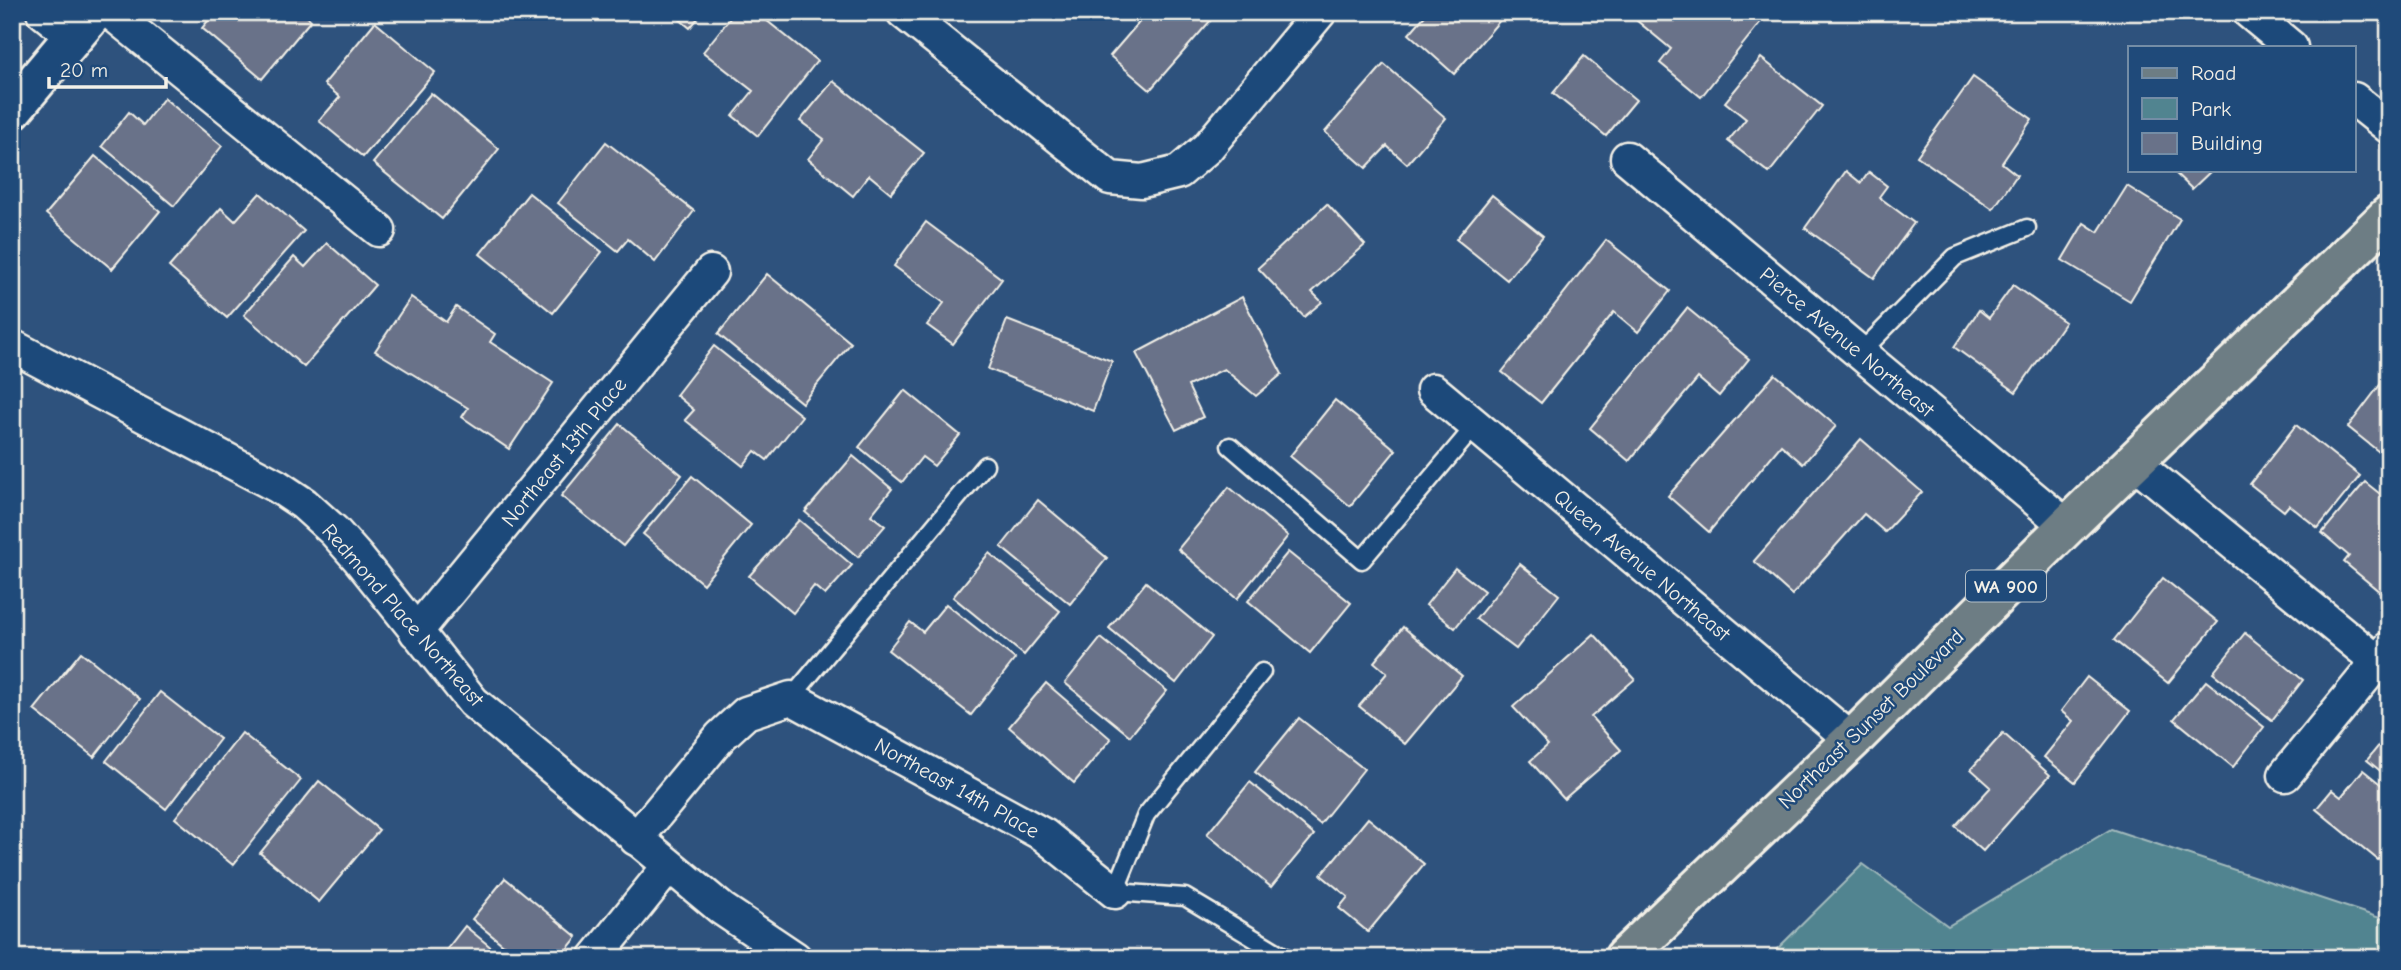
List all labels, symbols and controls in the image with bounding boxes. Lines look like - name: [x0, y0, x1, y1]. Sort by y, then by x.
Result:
- scale bar: [49, 46, 166, 90]
- legend: [2128, 46, 2356, 172]
- text: 20 m: [60, 58, 108, 82]
- text: Road: [2191, 61, 2236, 85]
- text: Park: [2191, 97, 2231, 121]
- text: Building: [2191, 131, 2263, 155]
- street label: Pierce Avenue Northeast: [1755, 262, 1940, 423]
- street label: Northeast 13th Place: [497, 373, 631, 531]
- street label: Queen Avenue Northeast: [1549, 484, 1736, 646]
- street label: Redmond Place Northeast: [317, 519, 489, 712]
- road number: WA 900: [1966, 570, 2046, 601]
- street label: Northeast Sunset Boulevard: [1774, 624, 1968, 814]
- street label: Northeast 14th Place: [871, 733, 1043, 843]

